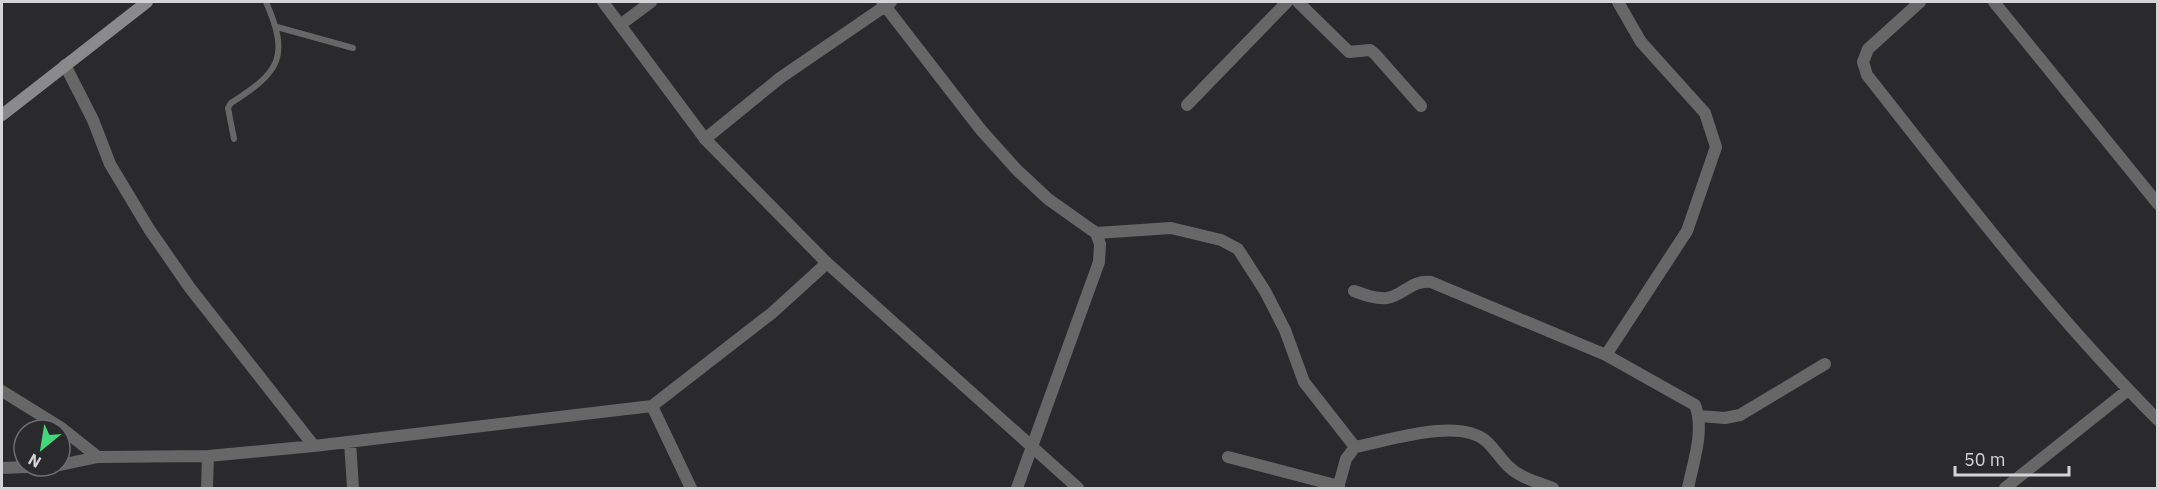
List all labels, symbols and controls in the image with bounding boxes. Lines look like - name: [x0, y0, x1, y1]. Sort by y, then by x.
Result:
- north arrow: [12, 418, 72, 478]
- scale bar: [1955, 439, 2069, 477]
- text: 50 m: [1964, 448, 2006, 471]
- text: N: [24, 449, 45, 473]

